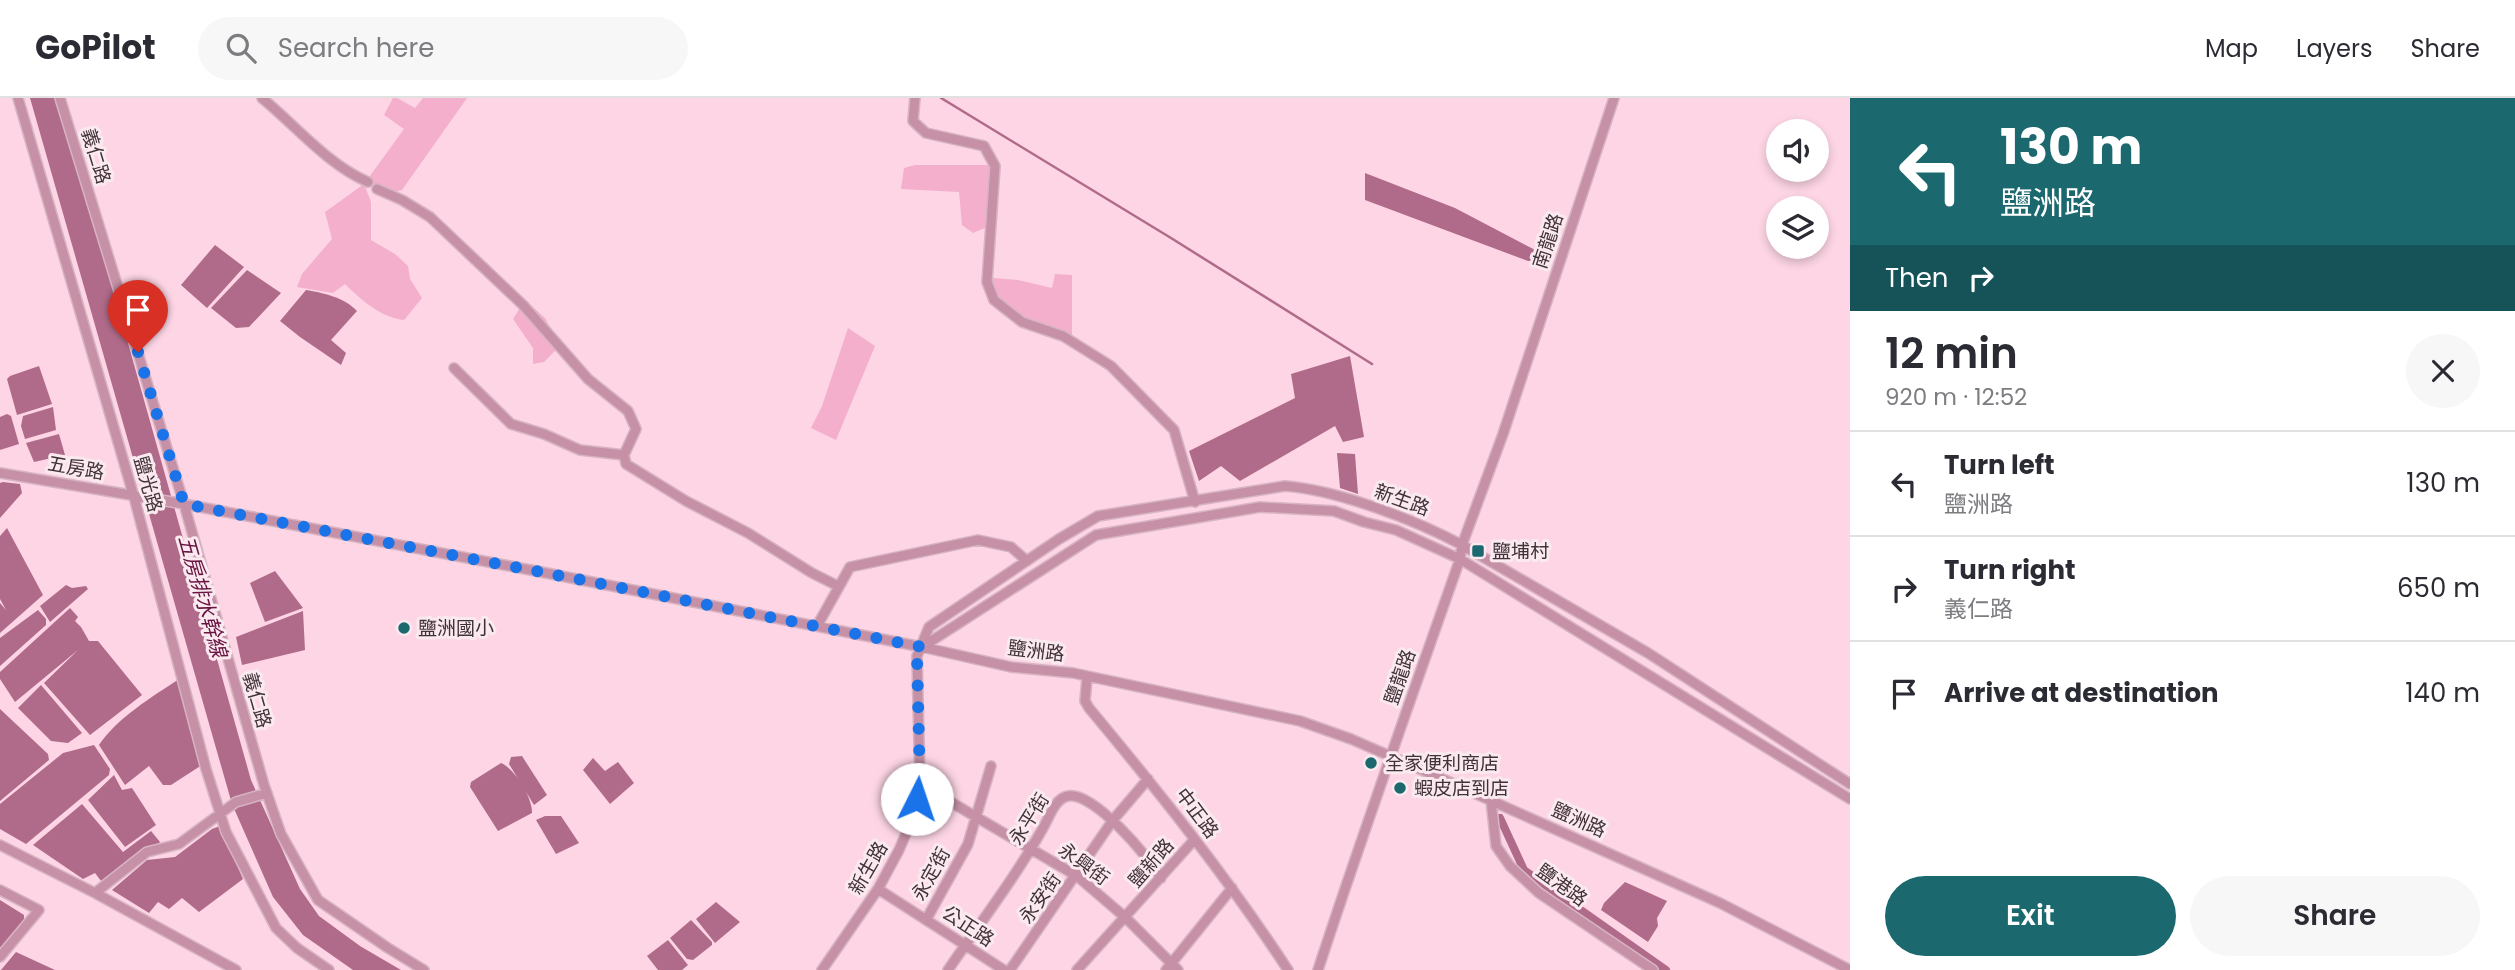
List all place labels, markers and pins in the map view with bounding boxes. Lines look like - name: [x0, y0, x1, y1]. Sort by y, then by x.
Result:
- pin: [108, 280, 168, 352]
- place label: 鹽埔村: [1492, 538, 1549, 565]
- marker: 鹽埔村: [1470, 543, 1486, 559]
- place label: 鹽洲國小: [418, 615, 494, 642]
- marker: 鹽洲國小: [396, 620, 412, 636]
- place label: 全家便利商店: [1385, 750, 1499, 777]
- marker: 全家便利商店: [1363, 755, 1379, 771]
- place label: 蝦皮店到店: [1414, 775, 1509, 802]
- marker: 蝦皮店到店: [1392, 780, 1408, 796]

